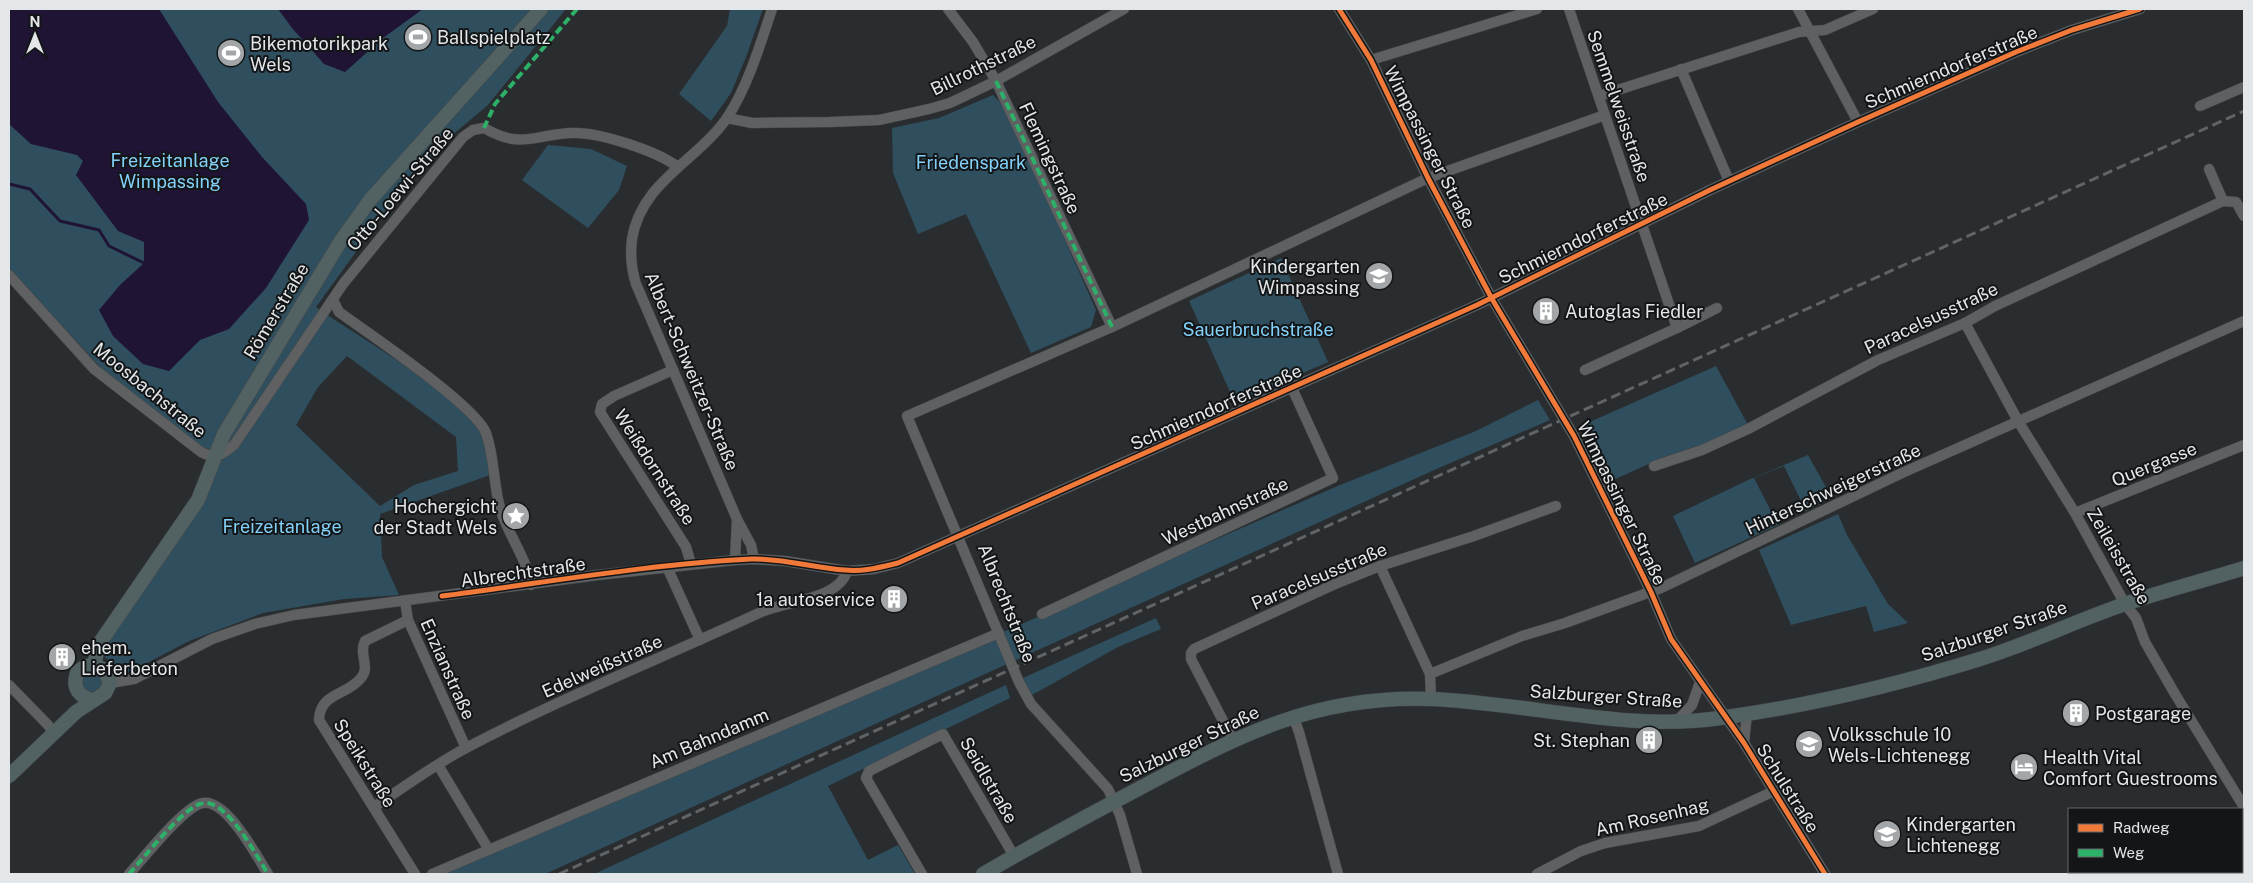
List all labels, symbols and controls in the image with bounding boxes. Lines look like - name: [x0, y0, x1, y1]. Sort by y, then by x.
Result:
- north arrow: [10, 10, 60, 60]
- text: N: [30, 14, 40, 30]
- street label: Schmierndorferstraße: [1862, 21, 2040, 113]
- sports icon: Ballspielplatz: [403, 22, 433, 52]
- place label: Ballspielplatz: [437, 27, 551, 48]
- street label: Semmelweisstraße: [1583, 27, 1655, 185]
- street label: Billrothstraße: [927, 30, 1039, 100]
- place label: Bikemotorikpark Wels: [250, 33, 388, 75]
- sports icon: Bikemotorikpark Wels: [216, 38, 246, 68]
- street label: Wimpassinger Straße: [1380, 62, 1480, 232]
- street label: Flemingstraße: [1015, 99, 1085, 217]
- street label: Otto-Loewi-Straße: [342, 123, 458, 255]
- park label: Freizeitanlage Wimpassing: [110, 150, 230, 192]
- park label: Friedenspark: [916, 152, 1026, 173]
- street label: Schmierndorferstraße: [1495, 188, 1671, 288]
- place label: Kindergarten Wimpassing: [1250, 256, 1360, 298]
- street label: Römerstraße: [239, 259, 313, 363]
- school or university icon: Kindergarten Wimpassing: [1364, 261, 1394, 291]
- street label: Albert-Schweitzer-Straße: [641, 269, 743, 473]
- street label: Paracelsusstraße: [1861, 278, 2001, 358]
- building icon: Autoglas Fiedler: [1531, 296, 1561, 326]
- place label: Autoglas Fiedler: [1565, 301, 1703, 322]
- park label: Sauerbruchstraße: [1182, 319, 1334, 340]
- street label: Moosbachstraße: [89, 338, 211, 442]
- street label: Schmierndorferstraße: [1127, 360, 1305, 454]
- street label: Weißdornstraße: [610, 405, 700, 529]
- street label: Wimpassinger Straße: [1573, 418, 1671, 588]
- street label: Quergasse: [2108, 437, 2200, 491]
- street label: Hinterschweigerstraße: [1742, 439, 1924, 539]
- street label: Westbahnstraße: [1158, 473, 1292, 549]
- place label: Hochergicht der Stadt Wels: [374, 496, 497, 538]
- place icon: Hochergicht der Stadt Wels: [501, 501, 531, 531]
- street label: Zeileisstraße: [2083, 504, 2155, 608]
- park label: Freizeitanlage: [222, 516, 342, 537]
- street label: Paracelsusstraße: [1248, 538, 1390, 614]
- street label: Albrechtstraße: [974, 541, 1040, 665]
- street label: Albrechtstraße: [459, 553, 587, 591]
- building icon: 1a autoservice: [879, 584, 909, 614]
- place label: 1a autoservice: [756, 589, 875, 610]
- street label: Salzburger Straße: [1918, 596, 2070, 666]
- street label: Enzianstraße: [416, 615, 480, 723]
- street label: Edelweißstraße: [538, 630, 666, 702]
- place label: ehem. Lieferbeton: [81, 637, 178, 679]
- building icon: ehem. Lieferbeton: [47, 642, 77, 672]
- street label: Salzburger Straße: [1529, 680, 1683, 712]
- building icon: Postgarage: [2061, 698, 2091, 728]
- street label: Salzburger Straße: [1116, 701, 1262, 787]
- street label: Am Bahndamm: [646, 703, 772, 773]
- place label: Postgarage: [2095, 703, 2191, 724]
- street label: Speikstraße: [329, 715, 401, 811]
- place label: Volksschule 10 Wels-Lichtenegg: [1828, 724, 1970, 766]
- building icon: St. Stephan: [1634, 725, 1664, 755]
- school or university icon: Volksschule 10 Wels-Lichtenegg: [1794, 729, 1824, 759]
- place label: St. Stephan: [1533, 730, 1630, 751]
- street label: Seidlstraße: [956, 733, 1022, 827]
- street label: Schulstraße: [1752, 740, 1824, 836]
- place label: Health Vital Comfort Guestrooms: [2043, 747, 2218, 789]
- hotel icon: Health Vital Comfort Guestrooms: [2009, 752, 2039, 782]
- street label: Am Rosenhag: [1593, 794, 1711, 840]
- legend: [2068, 808, 2243, 873]
- place label: Kindergarten Lichtenegg: [1906, 814, 2016, 856]
- school or university icon: Kindergarten Lichtenegg: [1872, 819, 1902, 849]
- text: Radweg: [2113, 819, 2170, 836]
- text: Weg: [2113, 844, 2144, 861]

